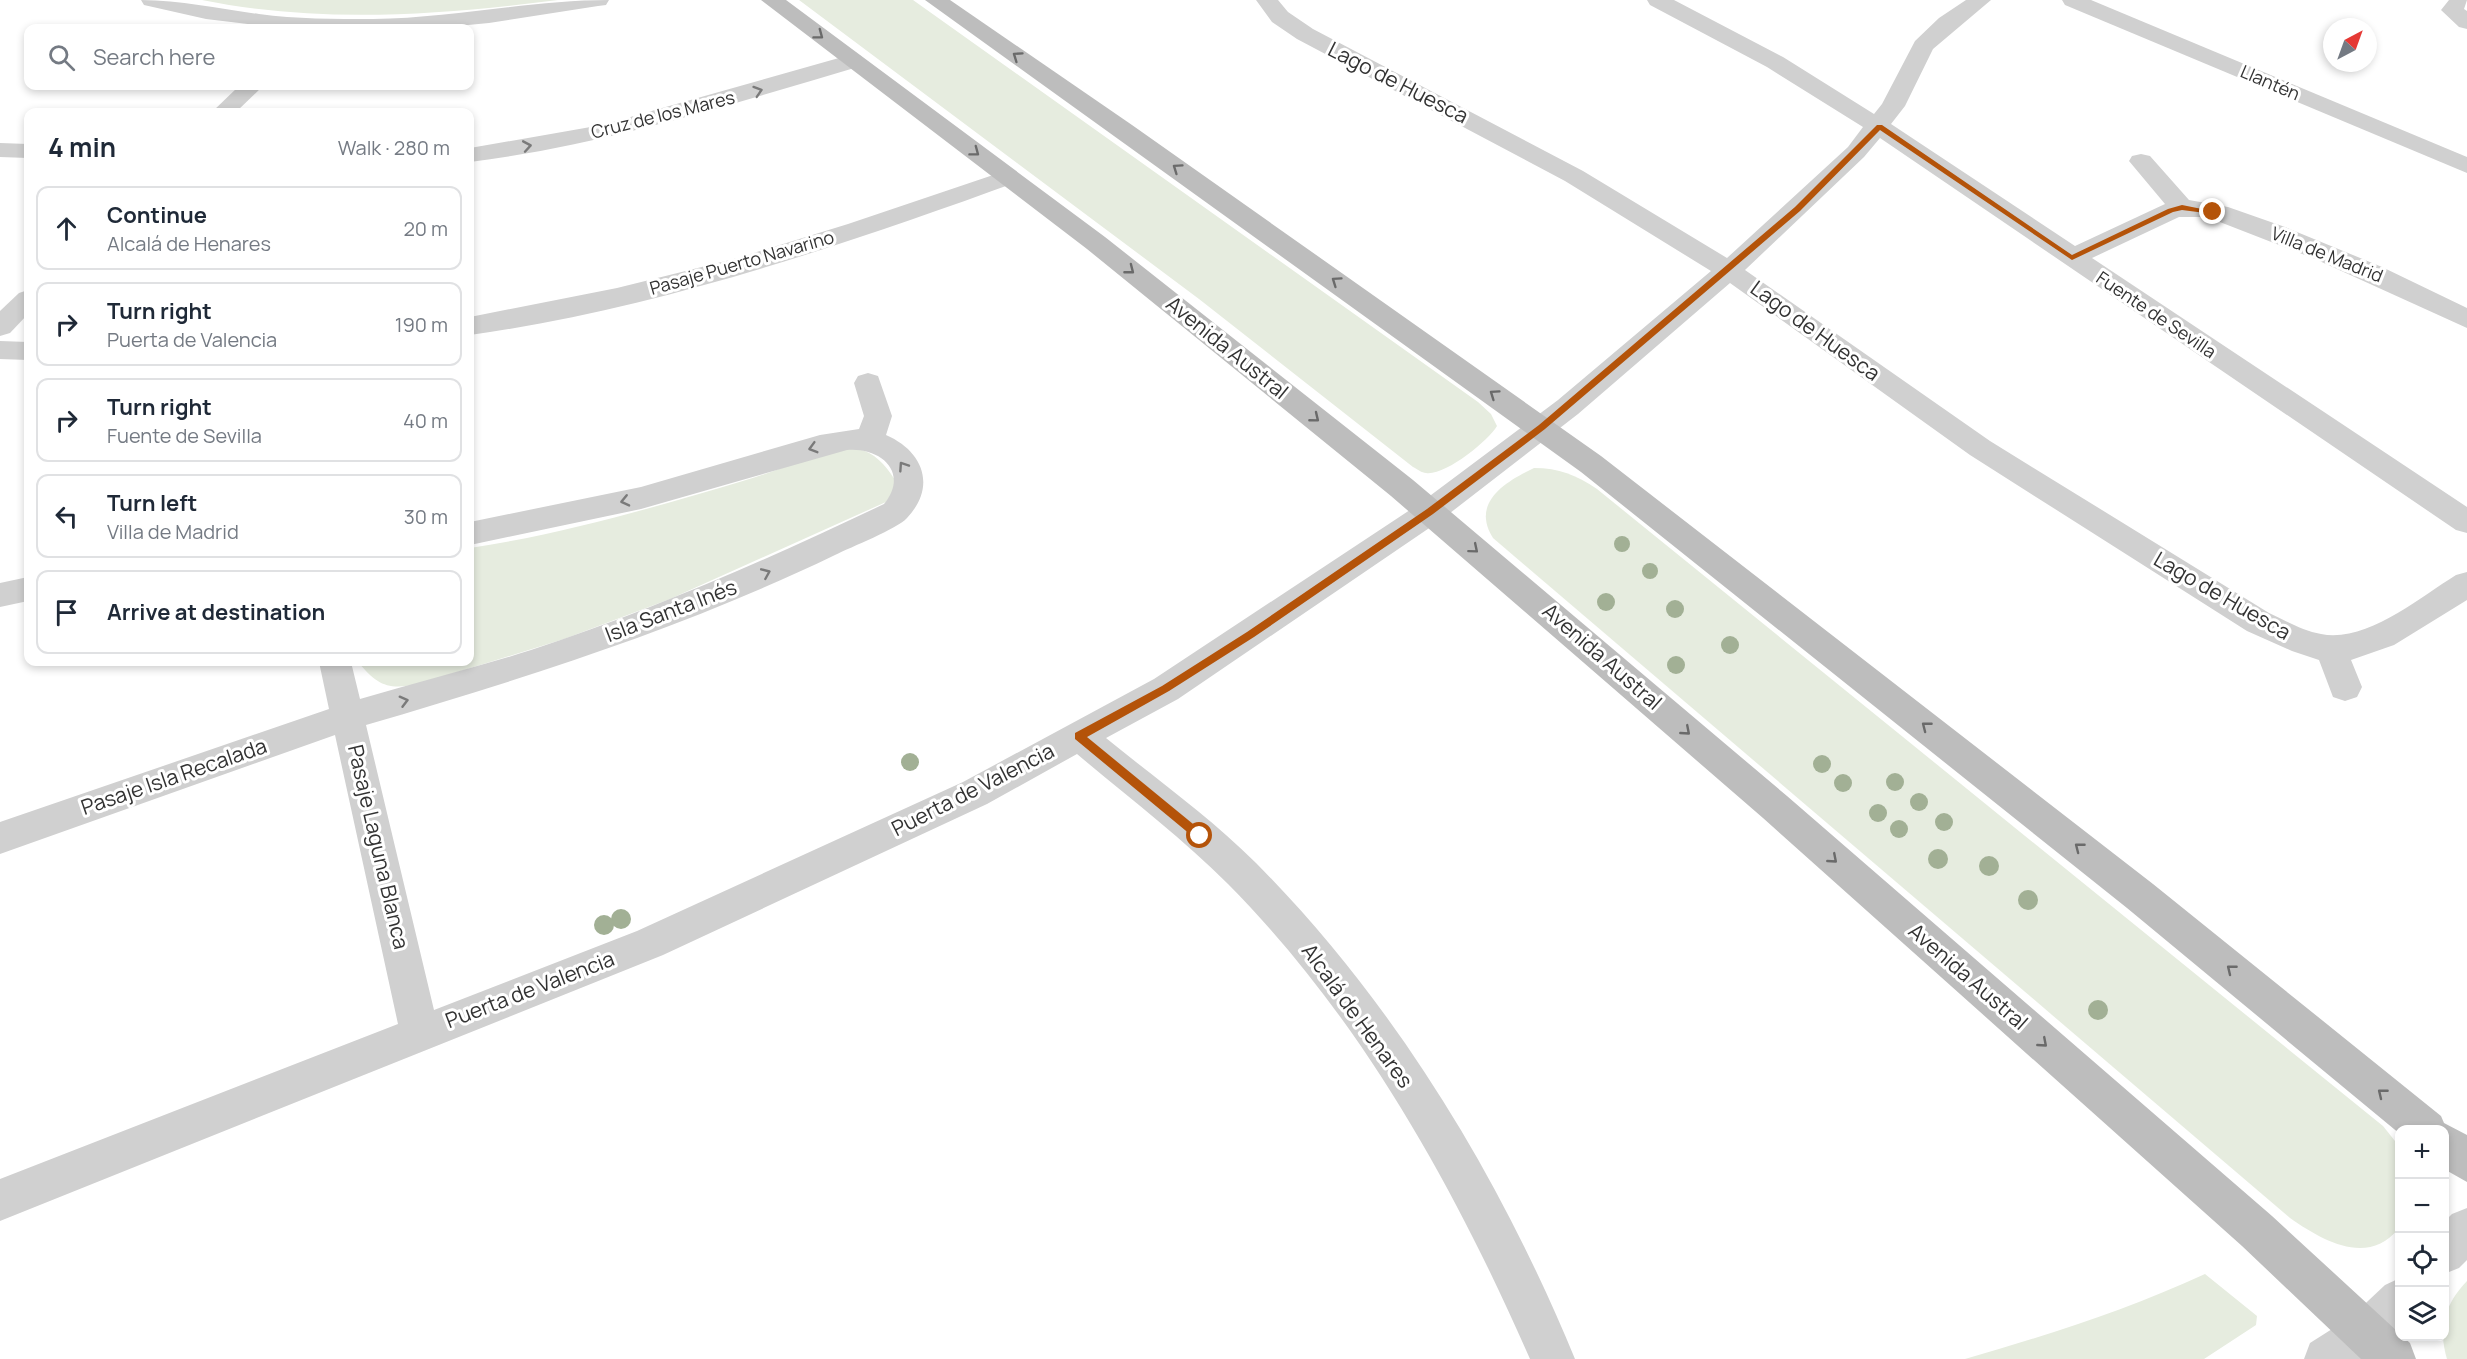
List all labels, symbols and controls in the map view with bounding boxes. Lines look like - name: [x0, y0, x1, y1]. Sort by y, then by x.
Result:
- north arrow: [2323, 18, 2377, 72]
- search box: [24, 24, 474, 90]
- one-way arrow: [812, 28, 823, 39]
- street label: Lago de Huesca: [1324, 35, 1473, 129]
- icon: search: [45, 41, 78, 74]
- text: Search here: [93, 42, 215, 72]
- one-way arrow: [1013, 52, 1024, 63]
- street label: Llantén: [2237, 59, 2304, 105]
- street label: Cruz de los Mares: [588, 85, 737, 143]
- one-way arrow: [752, 85, 763, 98]
- text: 4 min: [48, 129, 116, 165]
- text: Walk · 280 m: [338, 134, 450, 161]
- one-way arrow: [522, 140, 532, 153]
- one-way arrow: [968, 145, 979, 156]
- one-way arrow: [1172, 164, 1183, 175]
- route end: [2199, 198, 2225, 224]
- text: Continue: [107, 200, 207, 230]
- icon: ahead: [50, 212, 83, 245]
- text: 20 m: [403, 215, 448, 242]
- street label: Villa de Madrid: [2268, 221, 2387, 287]
- street label: Pasaje Puerto Navarino: [647, 224, 837, 300]
- text: Alcalá de Henares: [107, 230, 271, 257]
- one-way arrow: [1123, 262, 1134, 273]
- street label: Fuente de Sevilla: [2092, 265, 2221, 363]
- street label: Lago de Huesca: [1745, 274, 1886, 387]
- one-way arrow: [1331, 277, 1342, 288]
- street label: Avenida Austral: [1161, 289, 1294, 405]
- text: Turn right: [107, 296, 212, 326]
- icon: right: [50, 308, 83, 341]
- text: 190 m: [395, 311, 448, 338]
- text: Puerta de Valencia: [107, 326, 277, 353]
- one-way arrow: [1490, 390, 1501, 401]
- text: Turn right: [107, 392, 212, 422]
- icon: right: [50, 404, 83, 437]
- text: 40 m: [403, 407, 448, 434]
- one-way arrow: [1308, 411, 1319, 422]
- text: Fuente de Sevilla: [107, 422, 262, 449]
- one-way arrow: [808, 441, 819, 453]
- one-way arrow: [899, 462, 910, 473]
- text: Turn left: [107, 488, 197, 518]
- one-way arrow: [620, 493, 630, 506]
- icon: left: [50, 500, 83, 533]
- text: 30 m: [404, 503, 448, 530]
- text: Villa de Madrid: [107, 518, 239, 545]
- one-way arrow: [1467, 542, 1478, 553]
- street label: Lago de Huesca: [2149, 545, 2296, 646]
- one-way arrow: [760, 568, 771, 580]
- street label: Isla Santa Inés: [601, 572, 740, 648]
- icon: arrive: [50, 596, 83, 629]
- text: Arrive at destination: [107, 597, 325, 627]
- street label: Avenida Austral: [1537, 597, 1668, 716]
- one-way arrow: [399, 695, 409, 708]
- one-way arrow: [1680, 723, 1691, 734]
- one-way arrow: [1922, 723, 1933, 734]
- street label: Pasaje Isla Recalada: [77, 731, 270, 821]
- street label: Puerta de Valencia: [887, 736, 1059, 842]
- street label: Pasaje Laguna Blanca: [342, 742, 416, 952]
- route start: [1186, 822, 1212, 848]
- one-way arrow: [2074, 844, 2085, 855]
- one-way arrow: [1826, 852, 1837, 863]
- street label: Avenida Austral: [1903, 917, 2034, 1036]
- street label: Alcalá de Henares: [1296, 938, 1420, 1093]
- street label: Puerta de Valencia: [441, 944, 618, 1034]
- one-way arrow: [2227, 965, 2238, 976]
- one-way arrow: [2036, 1036, 2047, 1047]
- one-way arrow: [2378, 1089, 2389, 1100]
- map controls: [2395, 1125, 2449, 1341]
- button: +: [2395, 1125, 2449, 1179]
- button: −: [2395, 1179, 2449, 1233]
- button: locate: [2395, 1233, 2449, 1287]
- button: layers: [2395, 1287, 2449, 1341]

